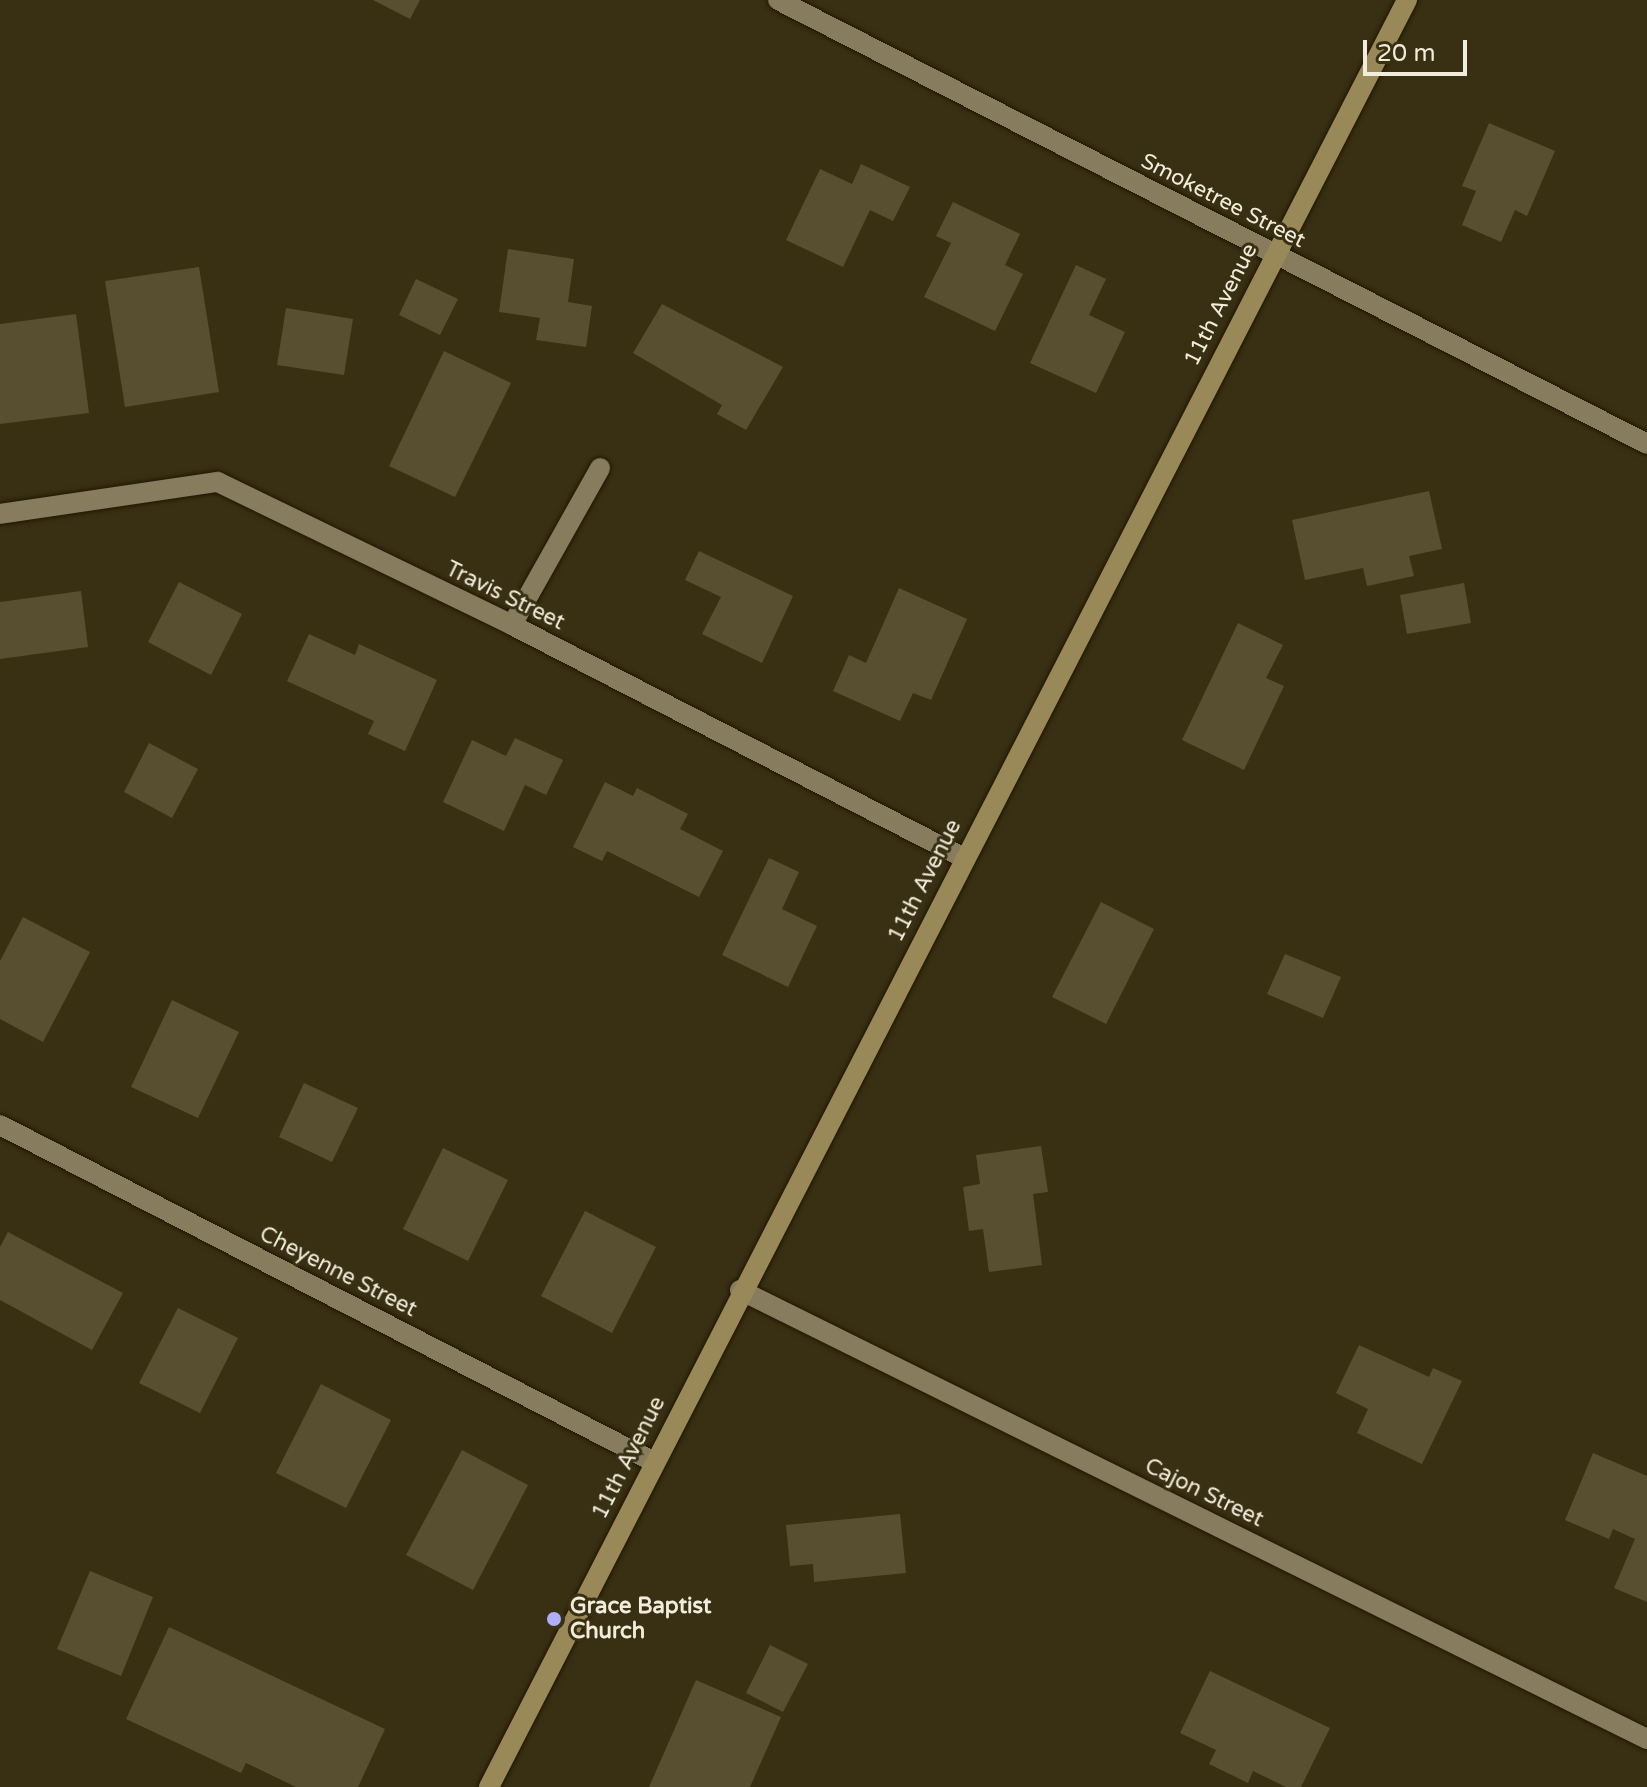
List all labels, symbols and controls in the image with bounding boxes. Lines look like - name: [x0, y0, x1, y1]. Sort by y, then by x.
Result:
- scale bar: [1367, 24, 1471, 74]
- text: 20 m: [1377, 39, 1435, 68]
- street label: Smoketree Street: [1136, 148, 1310, 254]
- street label: 11th Avenue: [1179, 239, 1263, 371]
- street label: Travis Street: [441, 556, 569, 636]
- street label: 11th Avenue: [883, 815, 967, 947]
- street label: Cheyenne Street: [255, 1221, 421, 1323]
- street label: 11th Avenue: [587, 1392, 671, 1524]
- street label: Cajon Street: [1140, 1453, 1268, 1533]
- place label: Grace Baptist Church: [570, 1593, 711, 1644]
- marker: Grace Baptist Church: [545, 1610, 563, 1628]

